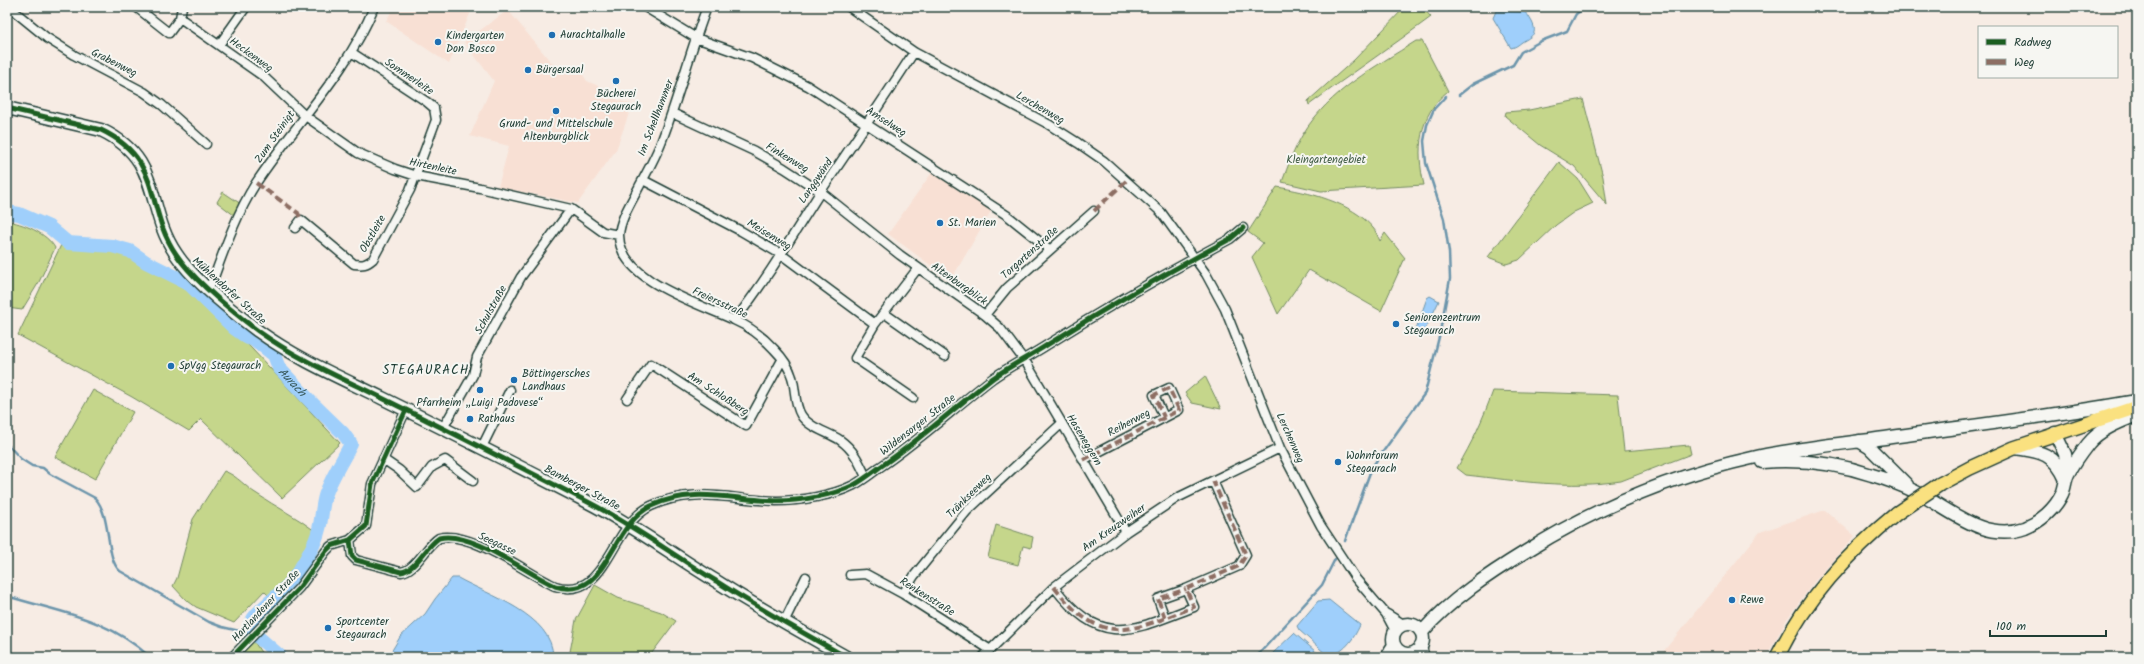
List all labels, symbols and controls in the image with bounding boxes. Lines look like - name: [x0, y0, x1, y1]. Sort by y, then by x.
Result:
- place label: Aurachtalhalle: [560, 26, 625, 44]
- legend: [1978, 26, 2118, 78]
- place label: Kindergarten Don Bosco: [446, 27, 504, 58]
- marker: Aurachtalhalle: [547, 30, 557, 40]
- street label: Heckenweg: [225, 33, 277, 77]
- text: Radweg: [2014, 33, 2052, 52]
- marker: Kindergarten Don Bosco: [433, 37, 443, 47]
- street label: Grabenweg: [88, 44, 140, 82]
- text: Weg: [2014, 53, 2035, 72]
- street label: Sommerleite: [381, 54, 437, 100]
- place label: Bürgersaal: [536, 61, 584, 79]
- marker: Bürgersaal: [523, 65, 533, 75]
- marker: Bücherei Stegaurach: [611, 76, 621, 86]
- street label: Im Schellhammer: [633, 76, 679, 159]
- place label: Bücherei Stegaurach: [591, 85, 641, 116]
- street label: Lerchenweg: [1012, 87, 1068, 129]
- street label: Amselweg: [862, 102, 910, 142]
- street label: Zum Steinigt: [250, 106, 300, 167]
- marker: Grund- und Mittelschule Altenburgblick: [551, 106, 561, 116]
- place label: Grund- und Mittelschule Altenburgblick: [499, 115, 613, 146]
- street label: Finkenweg: [762, 138, 812, 178]
- park label: Kleingartengebiet: [1286, 151, 1366, 169]
- street label: Hirtenleite: [408, 153, 458, 181]
- street label: Langgwänd: [794, 154, 838, 207]
- street label: Obstleite: [355, 212, 391, 256]
- place label: St. Marien: [948, 214, 996, 232]
- street label: Meisenweg: [743, 215, 795, 255]
- marker: St. Marien: [935, 218, 945, 228]
- street label: Torgartenstraße: [997, 222, 1063, 284]
- street label: Mühlendorfer Straße: [188, 253, 270, 329]
- street label: Altenburgblick: [927, 258, 992, 311]
- street label: Schulstraße: [470, 282, 512, 338]
- street label: Freiersstraße: [689, 282, 751, 324]
- place label: Seniorenzentrum Stegaurach: [1404, 309, 1481, 340]
- marker: Seniorenzentrum Stegaurach: [1391, 319, 1401, 329]
- place label: SpVgg Stegaurach: [179, 357, 261, 375]
- district label: STEGAURACH: [382, 360, 470, 381]
- marker: SpVgg Stegaurach: [166, 361, 176, 371]
- water label: Aurach: [273, 363, 312, 402]
- place label: Böttingersches Landhaus: [522, 365, 590, 396]
- street label: Am Schloßberg: [684, 367, 752, 421]
- marker: Böttingersches Landhaus: [509, 375, 519, 385]
- marker: Pfarrheim „Luigi Padovese“: [475, 385, 485, 395]
- street label: Wildensorger Straße: [876, 390, 960, 460]
- place label: Pfarrheim „Luigi Padovese“: [417, 394, 543, 412]
- street label: Reiherweg: [1104, 404, 1154, 442]
- place label: Rathaus: [478, 410, 515, 428]
- street label: Lerchenweg: [1271, 410, 1309, 466]
- street label: Haseneggern: [1061, 411, 1107, 470]
- marker: Rathaus: [465, 414, 475, 424]
- place label: Wohnforum Stegaurach: [1346, 447, 1398, 478]
- marker: Wohnforum Stegaurach: [1333, 457, 1343, 467]
- street label: Bamberger Straße: [541, 460, 623, 516]
- street label: Tränkseeweg: [942, 469, 996, 523]
- street label: Am Kreuzweiher: [1078, 498, 1151, 557]
- street label: Seegasse: [475, 527, 519, 561]
- street label: Hartlandener Straße: [227, 566, 305, 646]
- street label: Renkenstraße: [896, 573, 958, 621]
- place label: Rewe: [1740, 591, 1764, 609]
- marker: Rewe: [1727, 595, 1737, 605]
- scale bar: [1990, 612, 2106, 638]
- place label: Sportcenter Stegaurach: [336, 613, 390, 644]
- text: 100 m: [1996, 617, 2027, 636]
- marker: Sportcenter Stegaurach: [323, 623, 333, 633]

